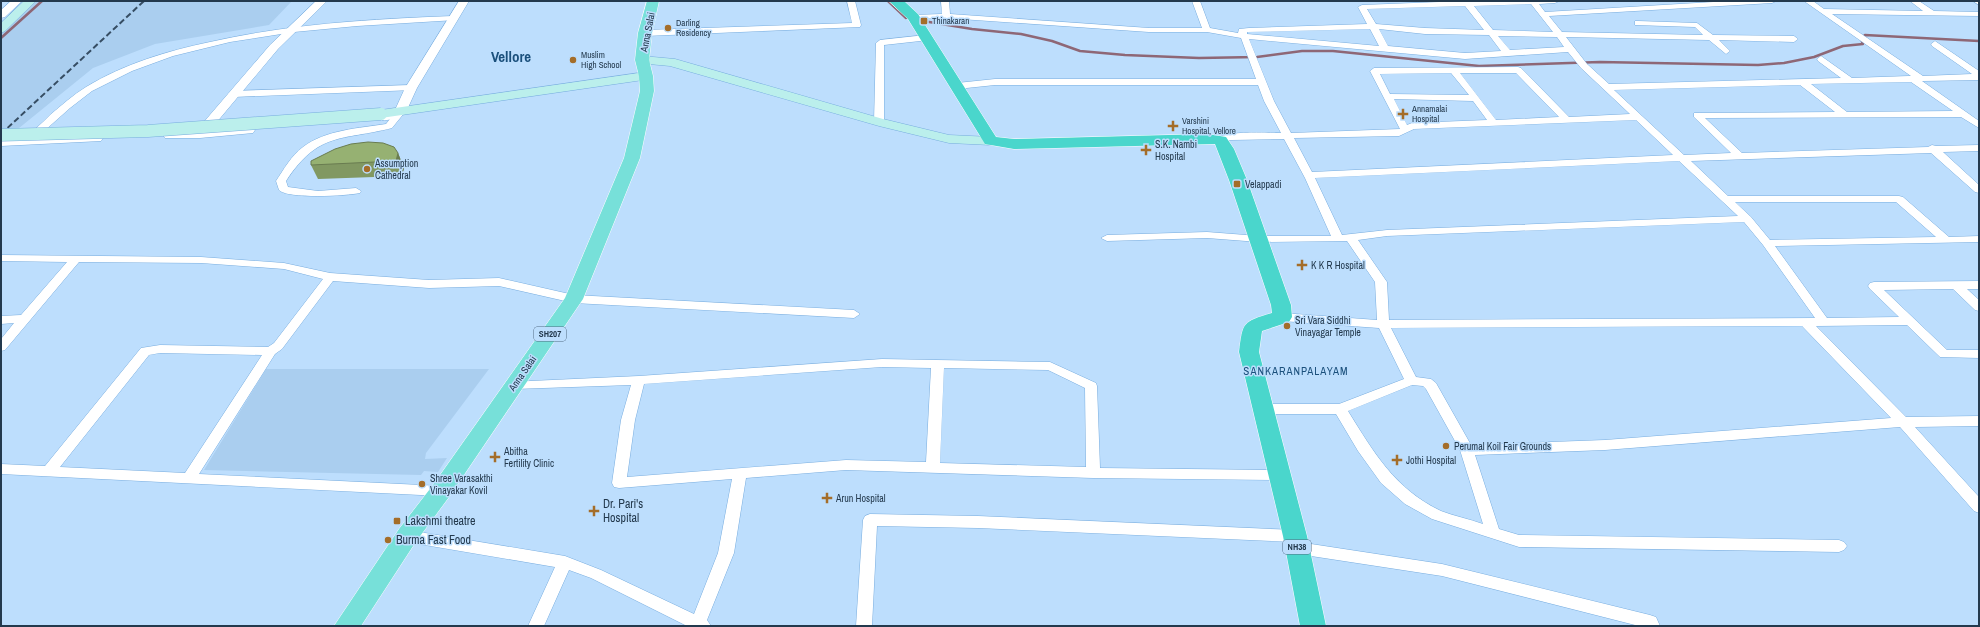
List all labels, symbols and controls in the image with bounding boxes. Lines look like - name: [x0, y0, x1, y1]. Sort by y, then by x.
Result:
- street label: Anna Salai: [637, 11, 658, 54]
- place label: Thinakaran: [932, 15, 969, 27]
- marker: Thinakaran: [919, 16, 929, 26]
- place label: Darling Residency: [676, 17, 711, 39]
- marker: Darling Residency: [663, 23, 673, 33]
- district label: Vellore: [491, 46, 531, 67]
- place label: Muslim High School: [581, 49, 622, 71]
- marker: Muslim High School: [568, 55, 578, 65]
- place label: Annamalai Hospital: [1411, 103, 1447, 125]
- marker: Annamalai Hospital: [1397, 108, 1409, 120]
- place label: Varshini Hospital, Vellore: [1182, 115, 1236, 137]
- marker: Varshini Hospital, Vellore: [1167, 120, 1179, 132]
- place label: S.K. Nambi Hospital: [1155, 138, 1197, 163]
- marker: S.K. Nambi Hospital: [1140, 144, 1152, 156]
- place label: Assumption Cathedral: [374, 157, 418, 182]
- marker: Assumption Cathedral: [362, 164, 372, 174]
- place label: Velappadi: [1245, 178, 1281, 191]
- marker: Velappadi: [1232, 179, 1242, 189]
- marker: K K R Hospital: [1296, 259, 1308, 271]
- place label: K K R Hospital: [1311, 259, 1365, 272]
- place label: Sri Vara Siddhi Vinayagar Temple: [1295, 314, 1361, 339]
- marker: Sri Vara Siddhi Vinayagar Temple: [1282, 321, 1292, 331]
- road number: SH207: [534, 327, 566, 341]
- street label: Anna Salai: [505, 353, 539, 394]
- district label: SANKARANPALAYAM: [1243, 364, 1349, 378]
- place label: Perumal Koil Fair Grounds: [1454, 440, 1551, 453]
- marker: Perumal Koil Fair Grounds: [1441, 441, 1451, 451]
- place label: Abitha Fertility Clinic: [503, 445, 554, 470]
- marker: Abitha Fertility Clinic: [489, 451, 501, 463]
- marker: Jothi Hospital: [1391, 454, 1403, 466]
- place label: Jothi Hospital: [1406, 454, 1456, 467]
- place label: Shree Varasakthi Vinayakar Kovil: [430, 472, 493, 497]
- marker: Shree Varasakthi Vinayakar Kovil: [417, 479, 427, 489]
- marker: Arun Hospital: [821, 492, 833, 504]
- place label: Arun Hospital: [835, 492, 886, 505]
- place label: Dr. Pari's Hospital: [603, 496, 643, 526]
- marker: Dr. Pari's Hospital: [588, 505, 600, 517]
- place label: Lakshmi theatre: [405, 513, 476, 529]
- marker: Lakshmi theatre: [392, 516, 402, 526]
- place label: Burma Fast Food: [396, 532, 471, 548]
- marker: Burma Fast Food: [383, 535, 393, 545]
- road number: NH38: [1283, 540, 1311, 554]

